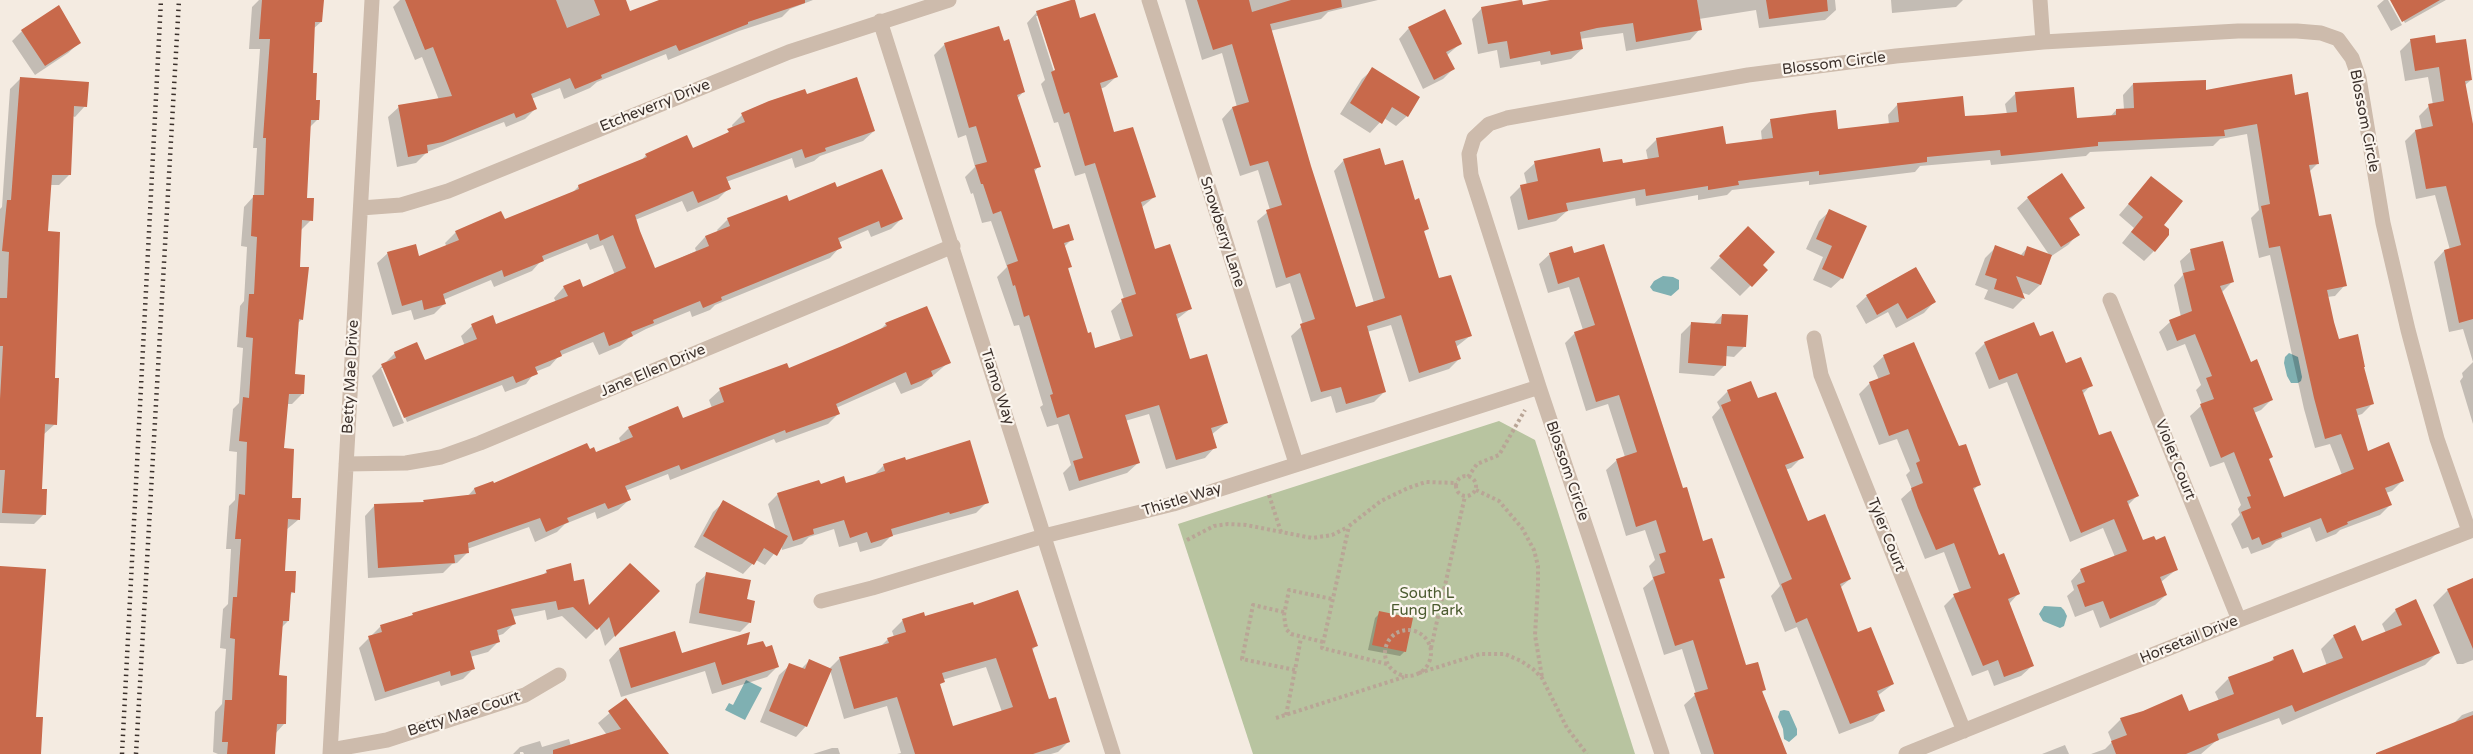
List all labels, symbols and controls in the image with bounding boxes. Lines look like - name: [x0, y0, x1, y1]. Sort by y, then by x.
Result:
- street label: Blossom Circle: [1781, 49, 1887, 79]
- street label: Blossom Circle: [2345, 68, 2383, 174]
- street label: Etcheverry Drive: [597, 76, 713, 136]
- street label: Snowberry Lane: [1196, 174, 1248, 290]
- street label: Betty Mae Drive: [339, 319, 363, 435]
- street label: Jane Ellen Drive: [598, 341, 708, 401]
- street label: Tiamo Way: [976, 347, 1018, 427]
- street label: Violet Court: [2151, 417, 2199, 503]
- street label: Blossom Circle: [1542, 419, 1592, 523]
- street label: Thistle Way: [1140, 479, 1224, 521]
- street label: Tyler Court: [1863, 496, 1909, 574]
- park label: South L Fung Park: [1391, 585, 1463, 620]
- street label: Horsetail Drive: [2137, 612, 2241, 668]
- street label: Betty Mae Court: [405, 687, 523, 741]

